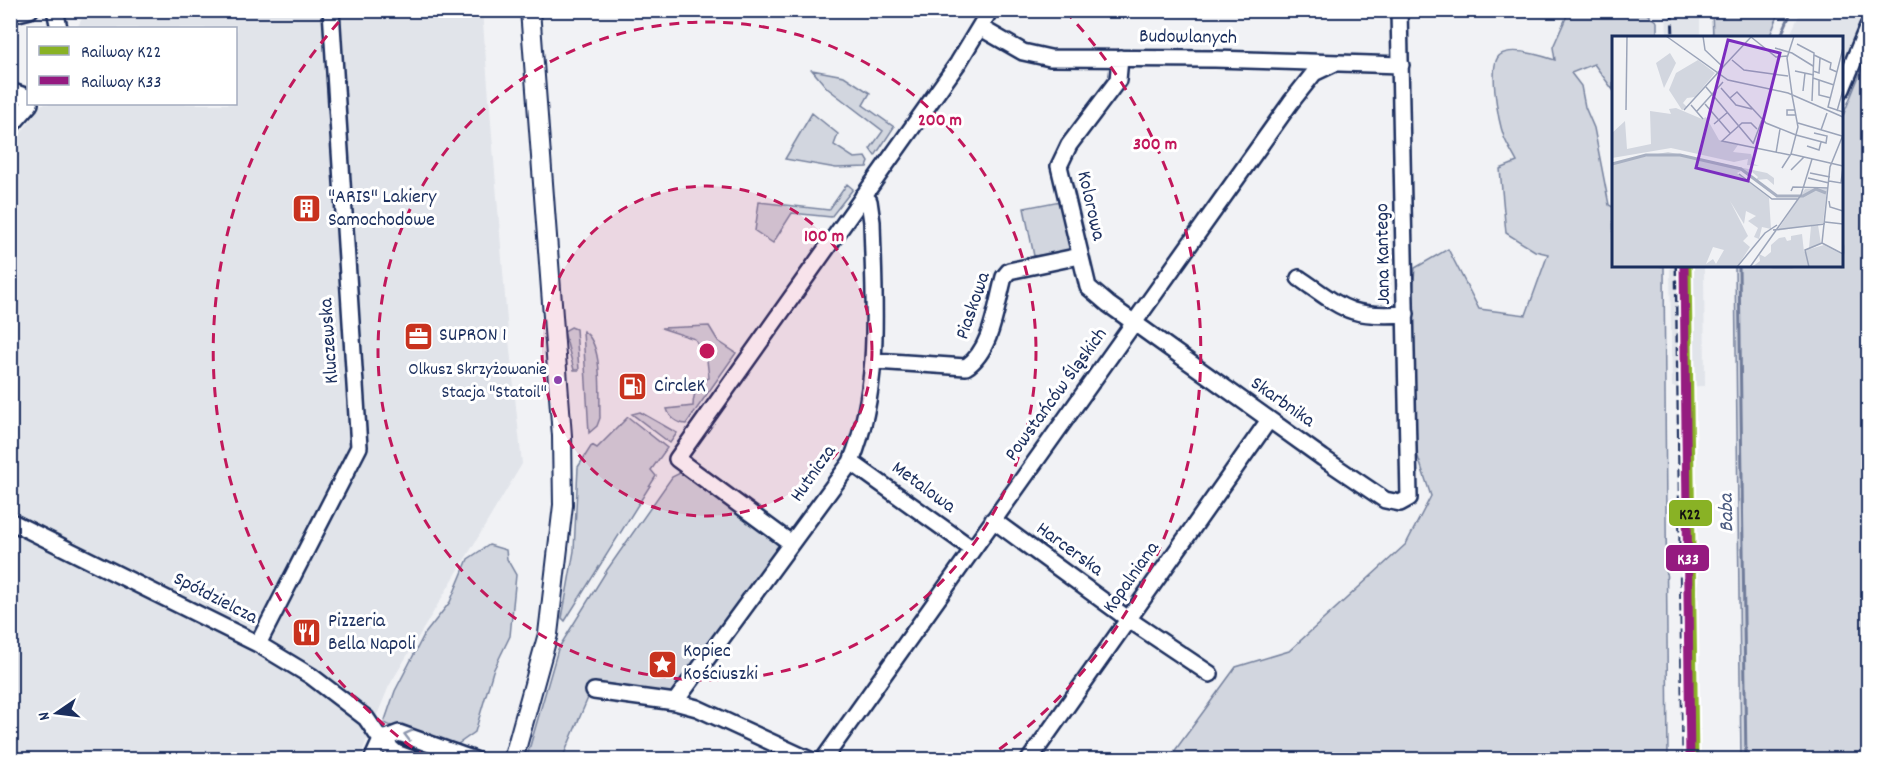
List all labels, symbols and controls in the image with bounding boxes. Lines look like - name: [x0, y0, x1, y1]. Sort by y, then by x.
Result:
- street label: Budowlanych: [1139, 23, 1237, 53]
- legend: [27, 27, 237, 105]
- inset map: [1612, 36, 1843, 267]
- text: Railway K22: [81, 41, 161, 66]
- text: Railway K33: [81, 71, 162, 96]
- text: 200 m: [918, 109, 962, 134]
- text: 300 m: [1133, 133, 1177, 158]
- street label: Kolorowa: [1068, 169, 1112, 244]
- place label: "ARIS" Lakiery Samochodowe: [328, 184, 437, 235]
- building icon: "ARIS" Lakiery Samochodowe: [291, 193, 323, 225]
- street label: Jana Kantego: [1369, 203, 1399, 305]
- text: 100 m: [804, 225, 844, 250]
- street label: Piaskowa: [949, 268, 999, 344]
- street label: Kluczewska: [313, 297, 347, 385]
- office icon: SUPRON 1: [402, 320, 434, 352]
- place label: SUPRON 1: [439, 322, 507, 350]
- street label: Powstańców Śląskich: [999, 322, 1115, 468]
- centre of rings: [697, 341, 717, 361]
- place label: Olkusz Skrzyżowanie Stacja "Statoil": [408, 358, 547, 406]
- fuel station icon: CircleK: [617, 371, 649, 403]
- street label: Skarbnika: [1244, 371, 1320, 436]
- place label: CircleK: [654, 373, 706, 401]
- marker: Olkusz Skrzyżowanie Stacja "Statoil": [552, 374, 564, 386]
- street label: Hutnicza: [784, 439, 844, 508]
- street label: Metalowa: [885, 455, 961, 521]
- water label: Baba: [1713, 492, 1743, 533]
- line badge: K22: [1668, 499, 1713, 527]
- text: K22: [1679, 504, 1701, 527]
- street label: Harcerska: [1029, 516, 1109, 584]
- street label: Kopalniana: [1097, 536, 1167, 620]
- line badge: K33: [1665, 544, 1710, 572]
- text: K33: [1677, 549, 1699, 572]
- street label: Spółdzielcza: [168, 566, 263, 632]
- place label: Pizzeria Bella Napoli: [328, 608, 416, 659]
- restaurant icon: Pizzeria Bella Napoli: [291, 617, 323, 649]
- place label: Kopiec Kościuszki: [683, 638, 758, 689]
- place icon: Kopiec Kościuszki: [646, 648, 678, 680]
- north arrow: [27, 683, 87, 743]
- text: N: [33, 709, 57, 723]
- one-way arrow: [403, 730, 413, 743]

